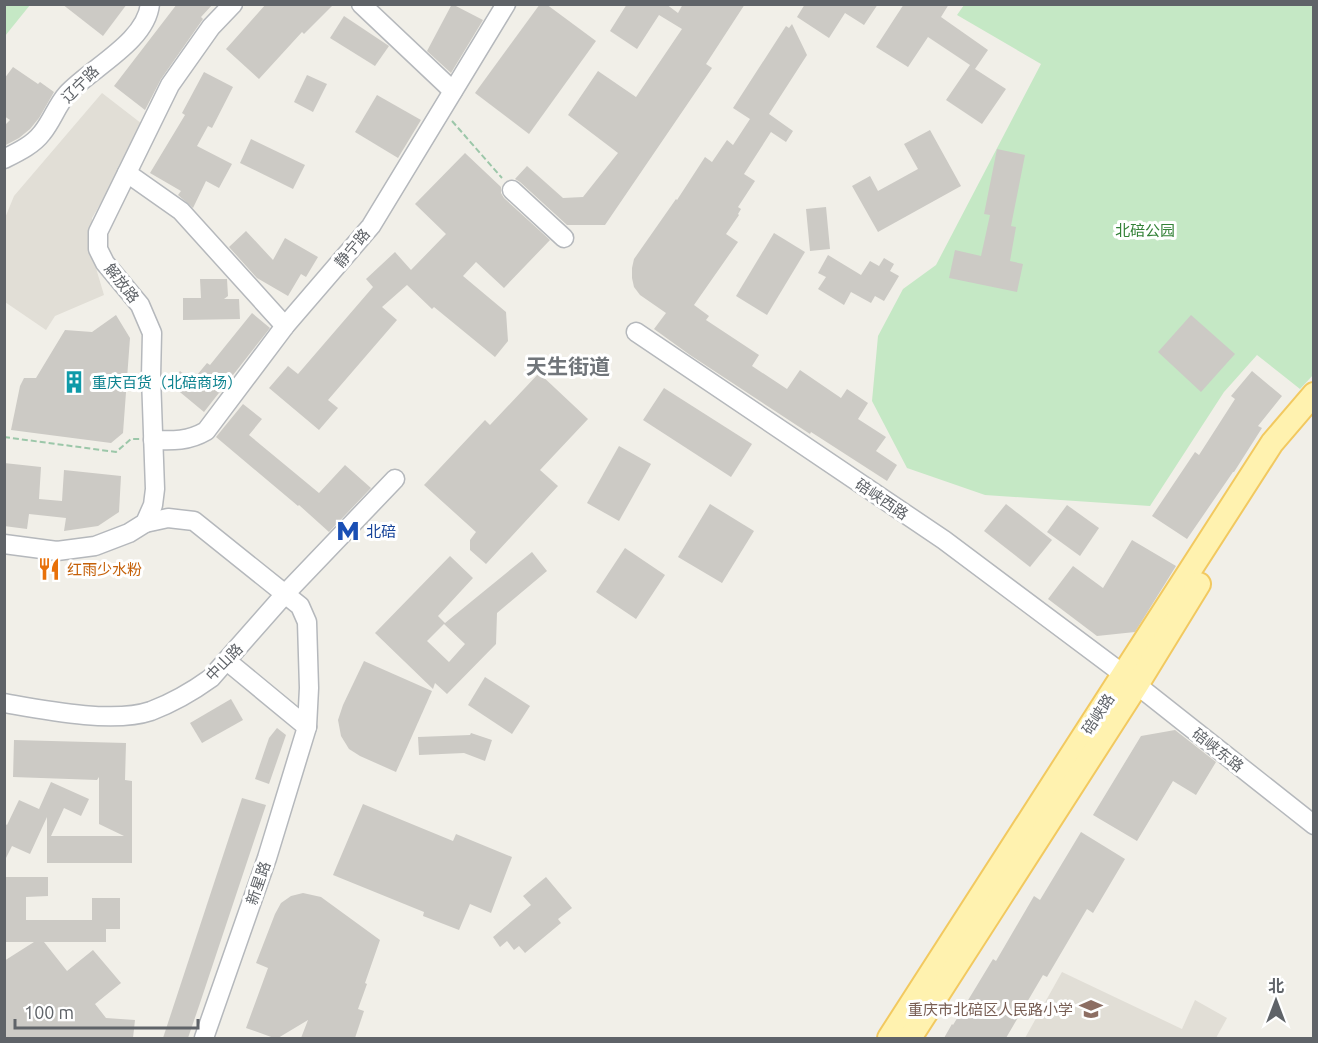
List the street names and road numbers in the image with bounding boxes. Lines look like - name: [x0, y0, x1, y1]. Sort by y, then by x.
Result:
- street label: 辽宁路: [58, 62, 102, 106]
- street label: 静宁路: [331, 225, 373, 271]
- street label: 解放路: [101, 260, 143, 306]
- street label: 碚峡西路: [852, 475, 912, 523]
- street label: 中山路: [202, 640, 246, 684]
- street label: 碚峡路: [1079, 690, 1117, 738]
- street label: 碚峡东路: [1189, 725, 1247, 775]
- street label: 新星路: [243, 859, 273, 907]

